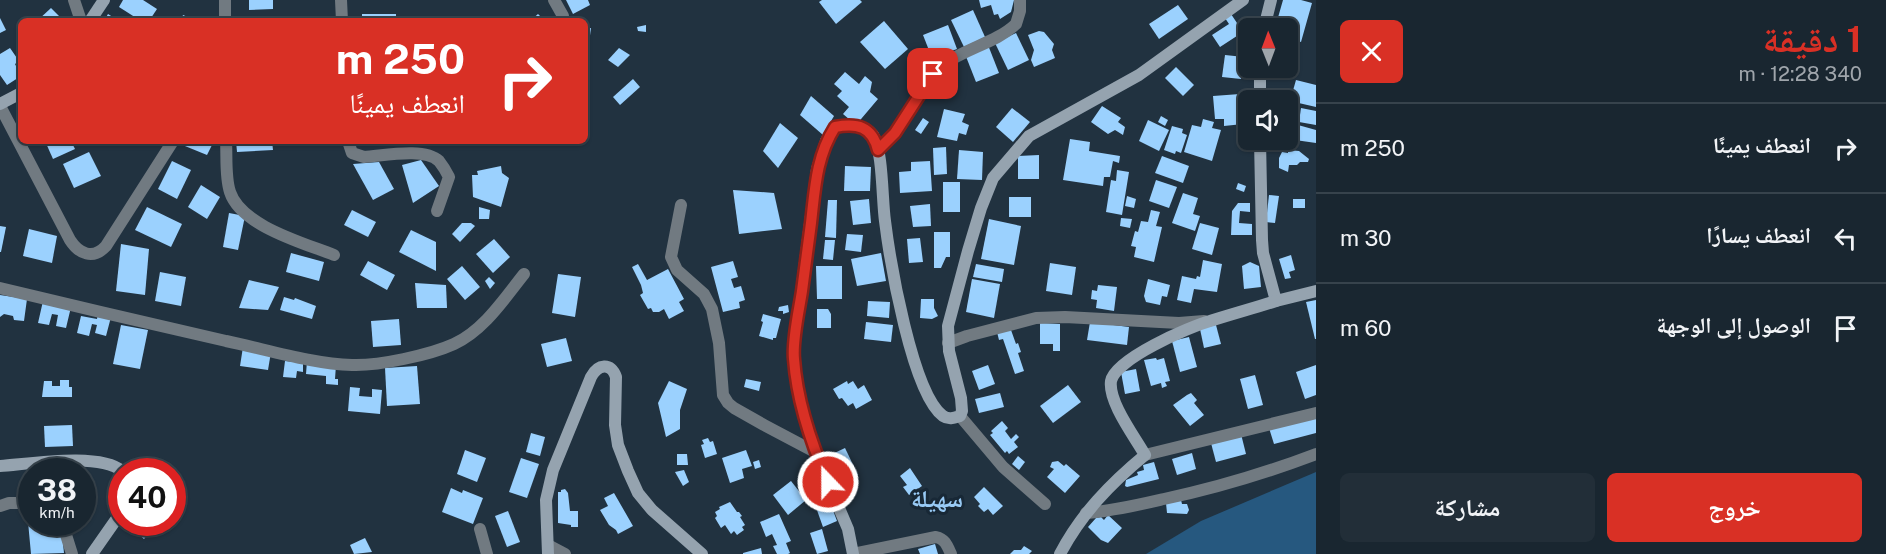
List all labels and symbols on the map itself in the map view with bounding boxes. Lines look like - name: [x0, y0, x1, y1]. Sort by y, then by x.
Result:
- north arrow: [1238, 18, 1298, 78]
- pin: [907, 48, 958, 99]
- position arrow: [796, 450, 860, 514]
- speed limit sign: 40: [108, 458, 186, 536]
- district label: سهيلة: [911, 484, 963, 513]

